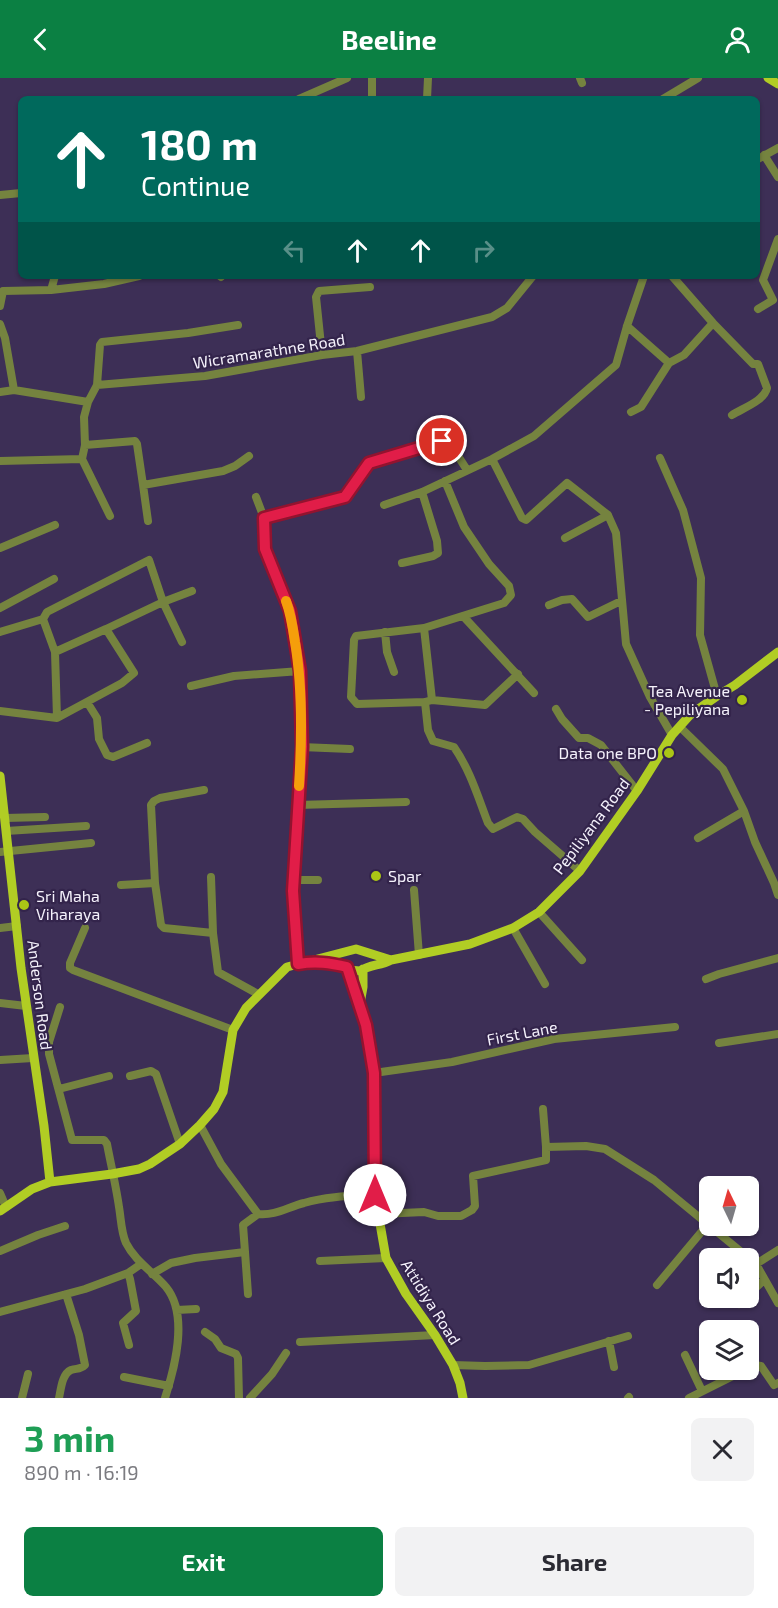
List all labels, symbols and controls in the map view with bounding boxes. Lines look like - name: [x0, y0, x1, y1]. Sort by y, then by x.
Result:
- icon: back: [24, 23, 57, 56]
- text: Beeline: [341, 23, 437, 55]
- icon: person: [721, 23, 754, 56]
- text: 180 m: [141, 118, 258, 168]
- icon: ahead: [42, 120, 120, 198]
- text: Continue: [141, 169, 250, 201]
- icon: left: [278, 234, 311, 267]
- icon: ahead: [341, 234, 374, 267]
- icon: ahead: [404, 234, 437, 267]
- icon: right: [467, 234, 500, 267]
- street label: Wicramarathne Road: [191, 329, 346, 372]
- pin: [416, 415, 467, 466]
- icon: arrive: [425, 424, 458, 457]
- place label: Tea Avenue - Pepiliyana: [644, 681, 730, 718]
- marker: Tea Avenue - Pepiliyana: [735, 693, 749, 707]
- place label: Data one BPO: [559, 743, 657, 762]
- marker: Data one BPO: [662, 746, 676, 760]
- street label: Pepiliyana Road: [548, 774, 633, 878]
- place label: Spar: [388, 866, 422, 885]
- marker: Spar: [369, 869, 383, 883]
- place label: Sri Maha Viharaya: [36, 886, 100, 923]
- marker: Sri Maha Viharaya: [17, 898, 31, 912]
- street label: Anderson Road: [24, 939, 57, 1051]
- street label: First Lane: [485, 1016, 559, 1049]
- position arrow: [343, 1163, 407, 1227]
- north arrow: [699, 1176, 759, 1236]
- map controls: [699, 1176, 759, 1380]
- button: sound: [699, 1248, 759, 1308]
- street label: Attidiya Road: [398, 1256, 465, 1348]
- button: layers: [699, 1320, 759, 1380]
- text: 3 min: [24, 1416, 115, 1459]
- button: close: [691, 1418, 754, 1481]
- text: 890 m · 16:19: [24, 1460, 139, 1484]
- button: Exit: [24, 1527, 383, 1596]
- button: Share: [395, 1527, 754, 1596]

